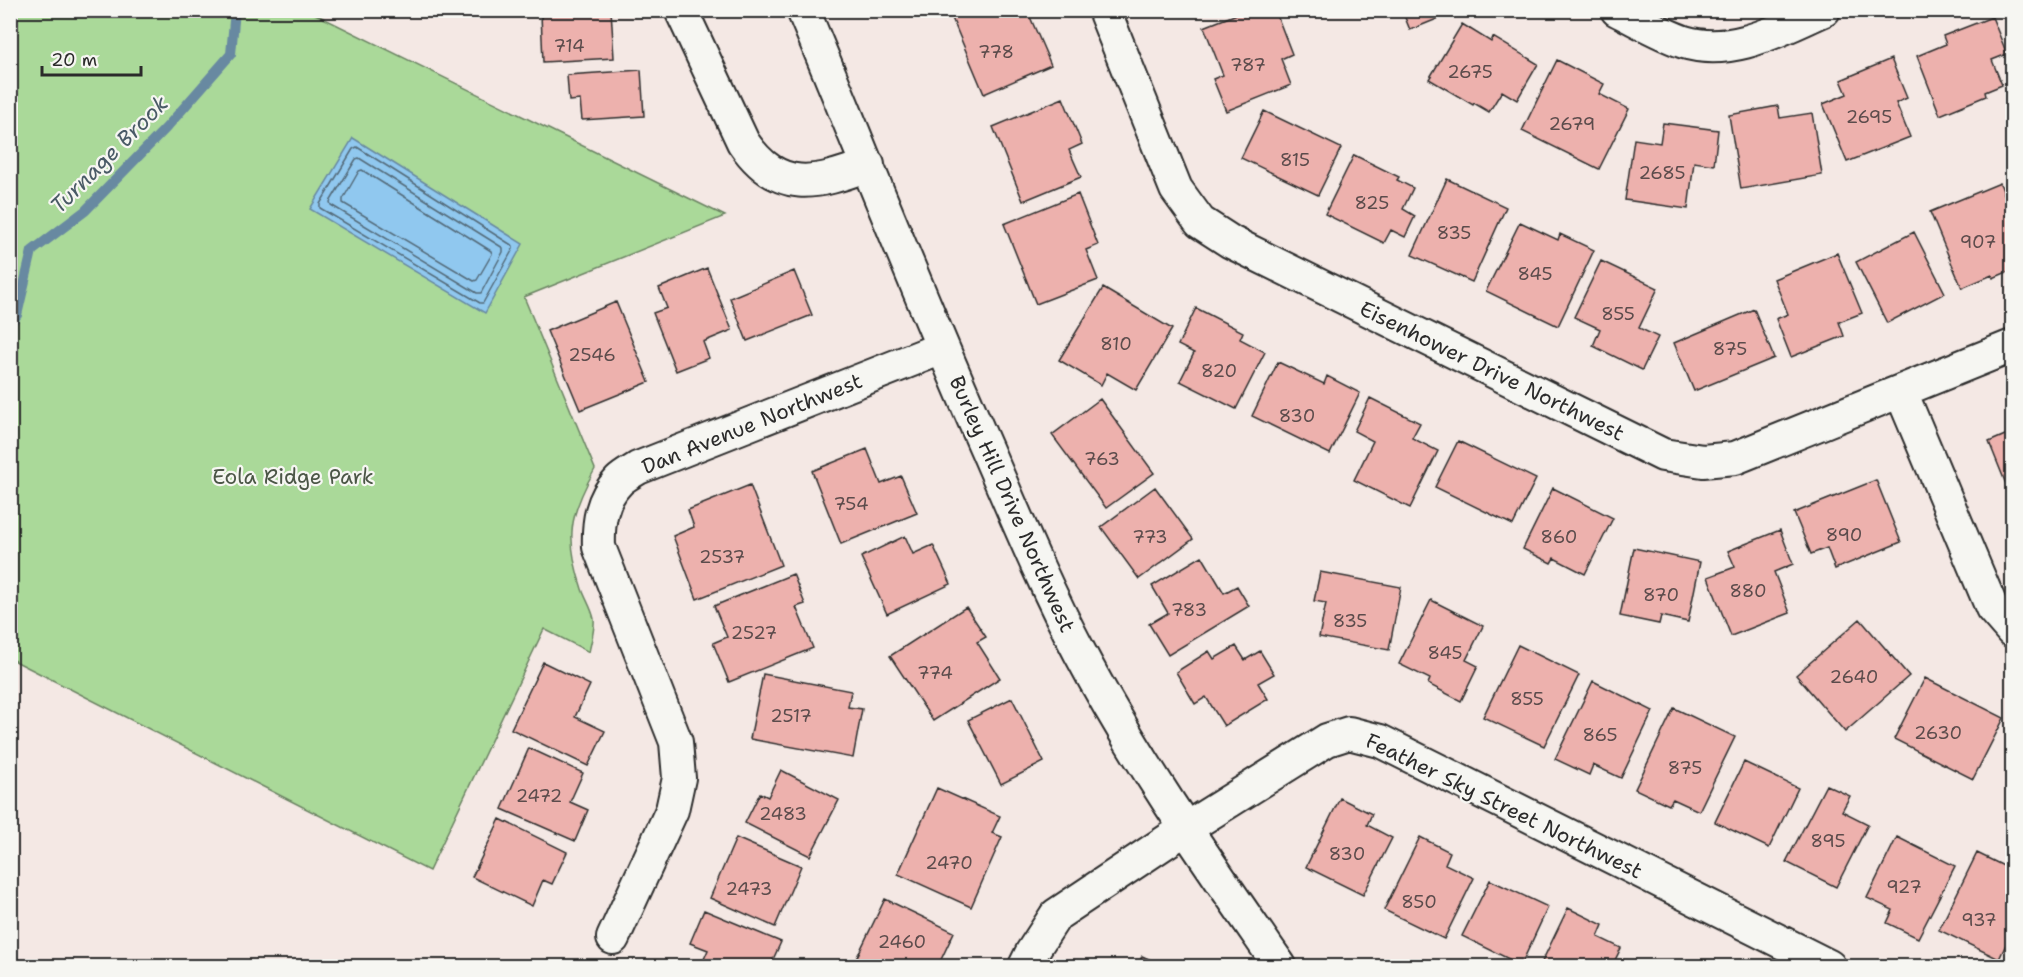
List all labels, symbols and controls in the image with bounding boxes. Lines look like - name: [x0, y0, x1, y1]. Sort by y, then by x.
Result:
- house number: 714: [554, 34, 584, 58]
- scale bar: [42, 39, 141, 77]
- house number: 778: [978, 40, 1014, 64]
- text: 20 m: [51, 48, 97, 72]
- house number: 787: [1230, 53, 1266, 77]
- house number: 2675: [1447, 60, 1493, 84]
- water label: Turnage Brook: [44, 89, 175, 220]
- house number: 2695: [1846, 105, 1892, 129]
- house number: 2679: [1549, 112, 1595, 136]
- house number: 815: [1280, 148, 1310, 172]
- house number: 2685: [1639, 161, 1685, 185]
- house number: 825: [1355, 191, 1389, 215]
- house number: 835: [1437, 221, 1471, 245]
- house number: 907: [1960, 230, 1996, 254]
- house number: 845: [1518, 262, 1552, 286]
- street label: Eisenhower Drive Northwest: [1355, 295, 1629, 447]
- house number: 855: [1601, 302, 1635, 326]
- house number: 810: [1100, 332, 1132, 356]
- house number: 875: [1713, 337, 1747, 361]
- house number: 2546: [568, 343, 616, 367]
- house number: 820: [1201, 359, 1237, 383]
- street label: Dan Avenue Northwest: [638, 367, 866, 481]
- street label: Burley Hill Drive Northwest: [943, 371, 1081, 637]
- house number: 830: [1279, 404, 1315, 428]
- house number: 763: [1084, 447, 1120, 471]
- park label: Eola Ridge Park: [212, 463, 374, 491]
- house number: 754: [833, 492, 869, 516]
- house number: 890: [1826, 523, 1862, 547]
- house number: 773: [1132, 525, 1168, 549]
- house number: 860: [1541, 525, 1577, 549]
- house number: 2537: [699, 545, 745, 569]
- house number: 880: [1730, 579, 1767, 603]
- house number: 870: [1643, 583, 1679, 607]
- house number: 783: [1171, 598, 1207, 622]
- house number: 835: [1333, 609, 1367, 633]
- house number: 2527: [731, 621, 777, 645]
- house number: 845: [1428, 641, 1462, 665]
- house number: 774: [917, 661, 953, 685]
- house number: 2640: [1830, 665, 1878, 689]
- house number: 855: [1510, 687, 1544, 711]
- house number: 2517: [770, 704, 812, 728]
- house number: 2630: [1914, 721, 1962, 745]
- house number: 865: [1583, 723, 1617, 747]
- street label: Feather Sky Street Northwest: [1361, 727, 1647, 885]
- house number: 875: [1668, 756, 1702, 780]
- house number: 2472: [516, 784, 562, 808]
- house number: 2483: [759, 802, 807, 826]
- house number: 895: [1810, 829, 1846, 853]
- house number: 830: [1329, 842, 1365, 866]
- house number: 2470: [925, 851, 973, 875]
- house number: 927: [1886, 875, 1922, 899]
- house number: 2473: [726, 877, 772, 901]
- house number: 850: [1401, 890, 1437, 914]
- house number: 937: [1961, 908, 1997, 932]
- house number: 2460: [878, 930, 926, 954]

